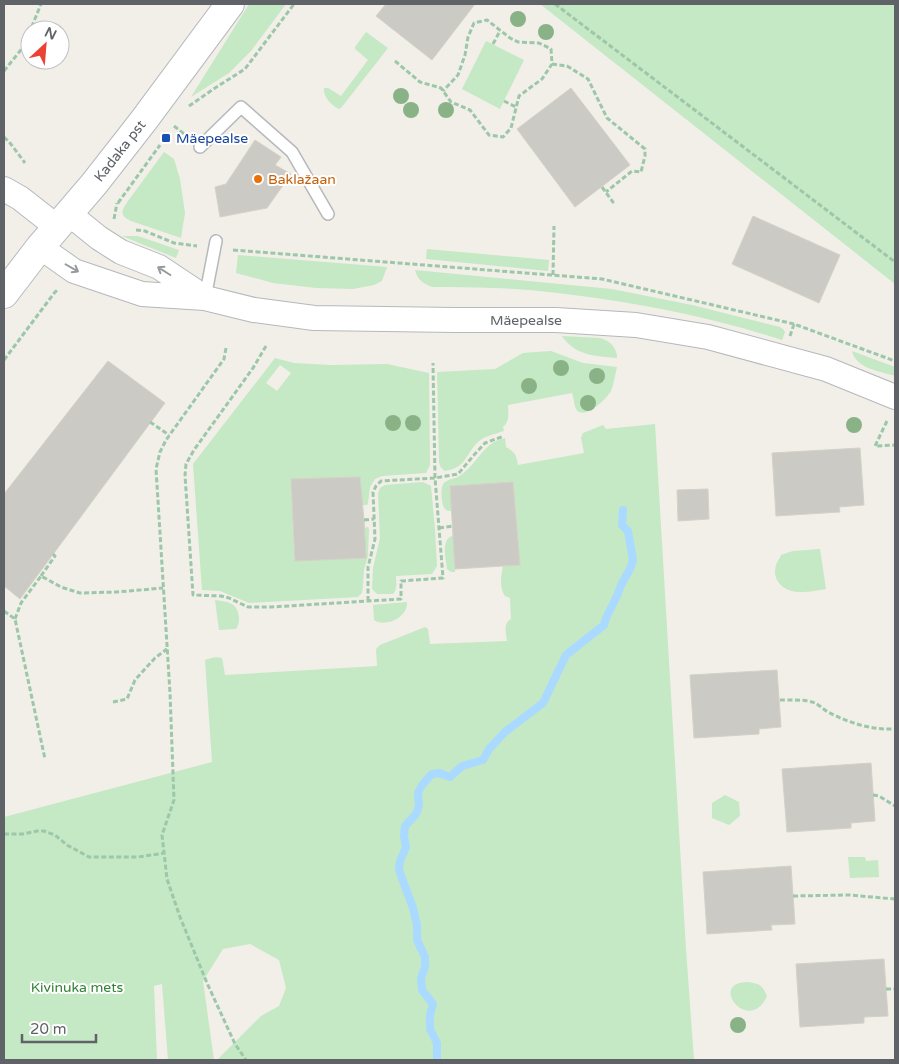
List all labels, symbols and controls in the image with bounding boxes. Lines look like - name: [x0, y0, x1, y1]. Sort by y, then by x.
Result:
- north arrow: [20, 20, 70, 70]
- text: N: [42, 24, 59, 44]
- street label: Kadaka pst: [91, 116, 150, 185]
- place label: Mäepealse: [176, 130, 248, 147]
- marker: Mäepealse: [160, 132, 172, 144]
- place label: Baklažaan: [268, 171, 336, 188]
- marker: Baklažaan: [252, 173, 264, 185]
- one-way arrow: [64, 263, 79, 273]
- one-way arrow: [158, 266, 172, 276]
- street label: Mäepealse: [490, 312, 562, 329]
- park label: Kivinuka mets: [31, 979, 124, 996]
- scale bar: [22, 1012, 96, 1044]
- text: 20 m: [30, 1020, 67, 1038]

